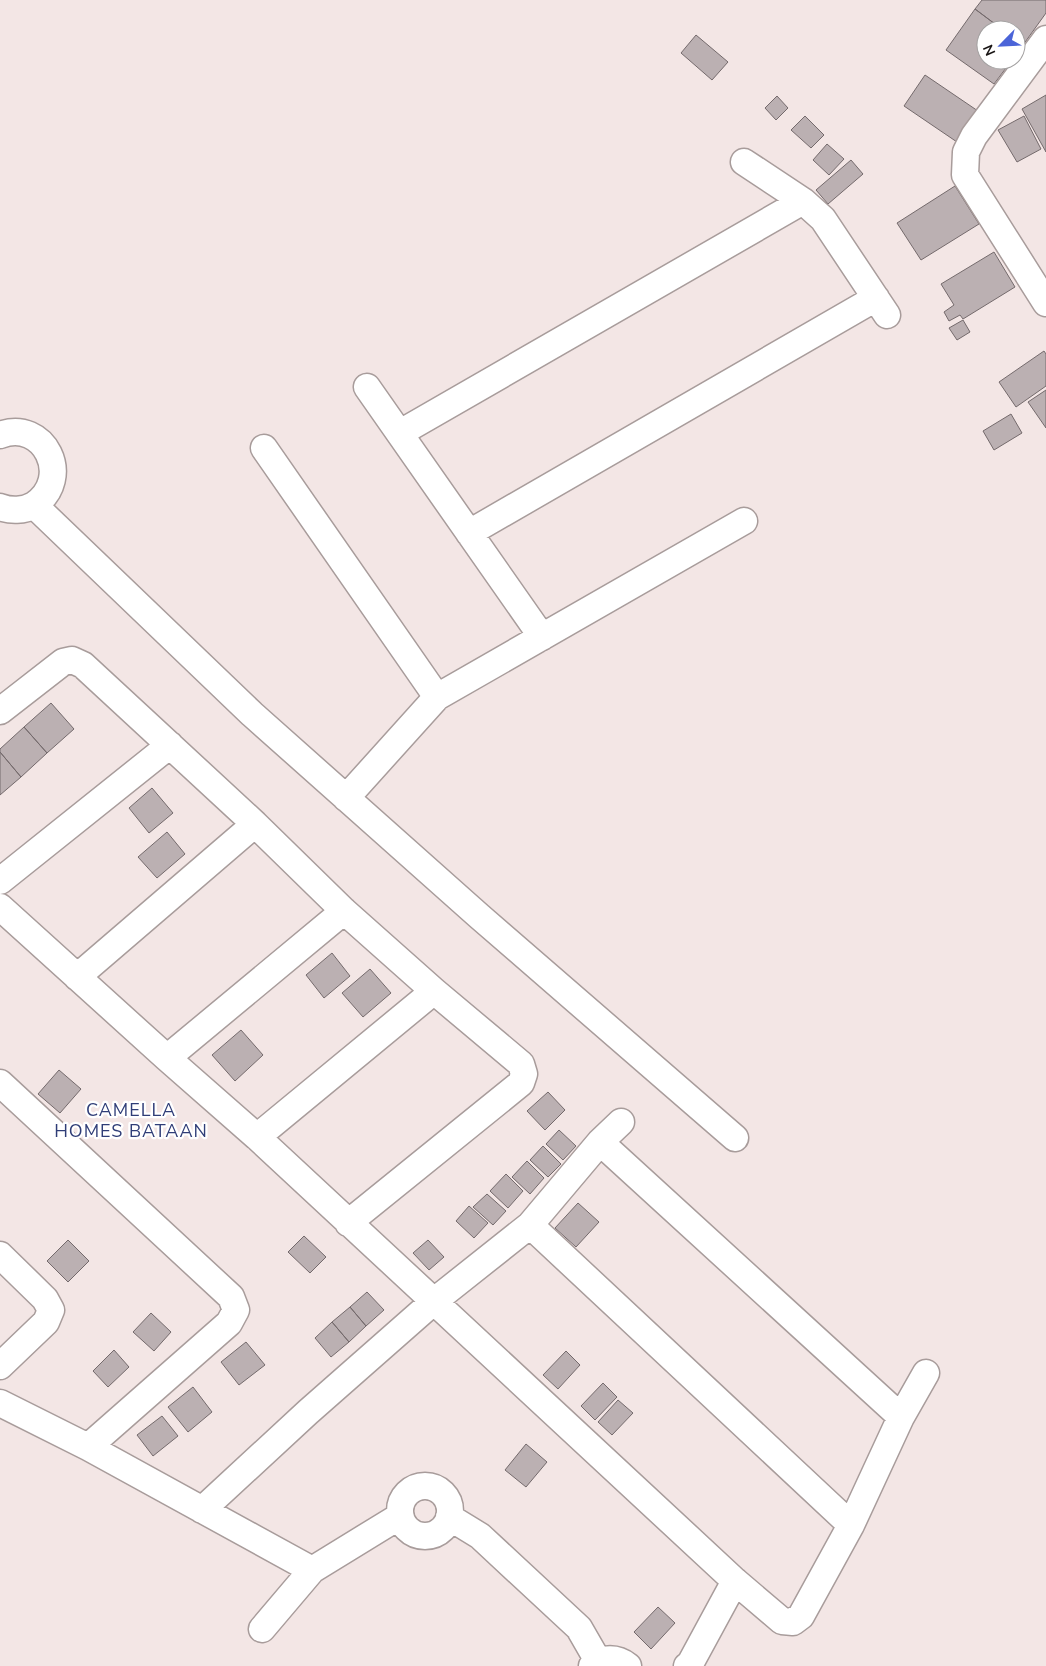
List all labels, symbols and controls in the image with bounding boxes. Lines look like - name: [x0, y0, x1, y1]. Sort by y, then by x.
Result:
- north arrow: [976, 20, 1026, 70]
- text: N: [979, 41, 1000, 59]
- district label: CAMELLA HOMES BATAAN: [54, 1098, 208, 1143]

